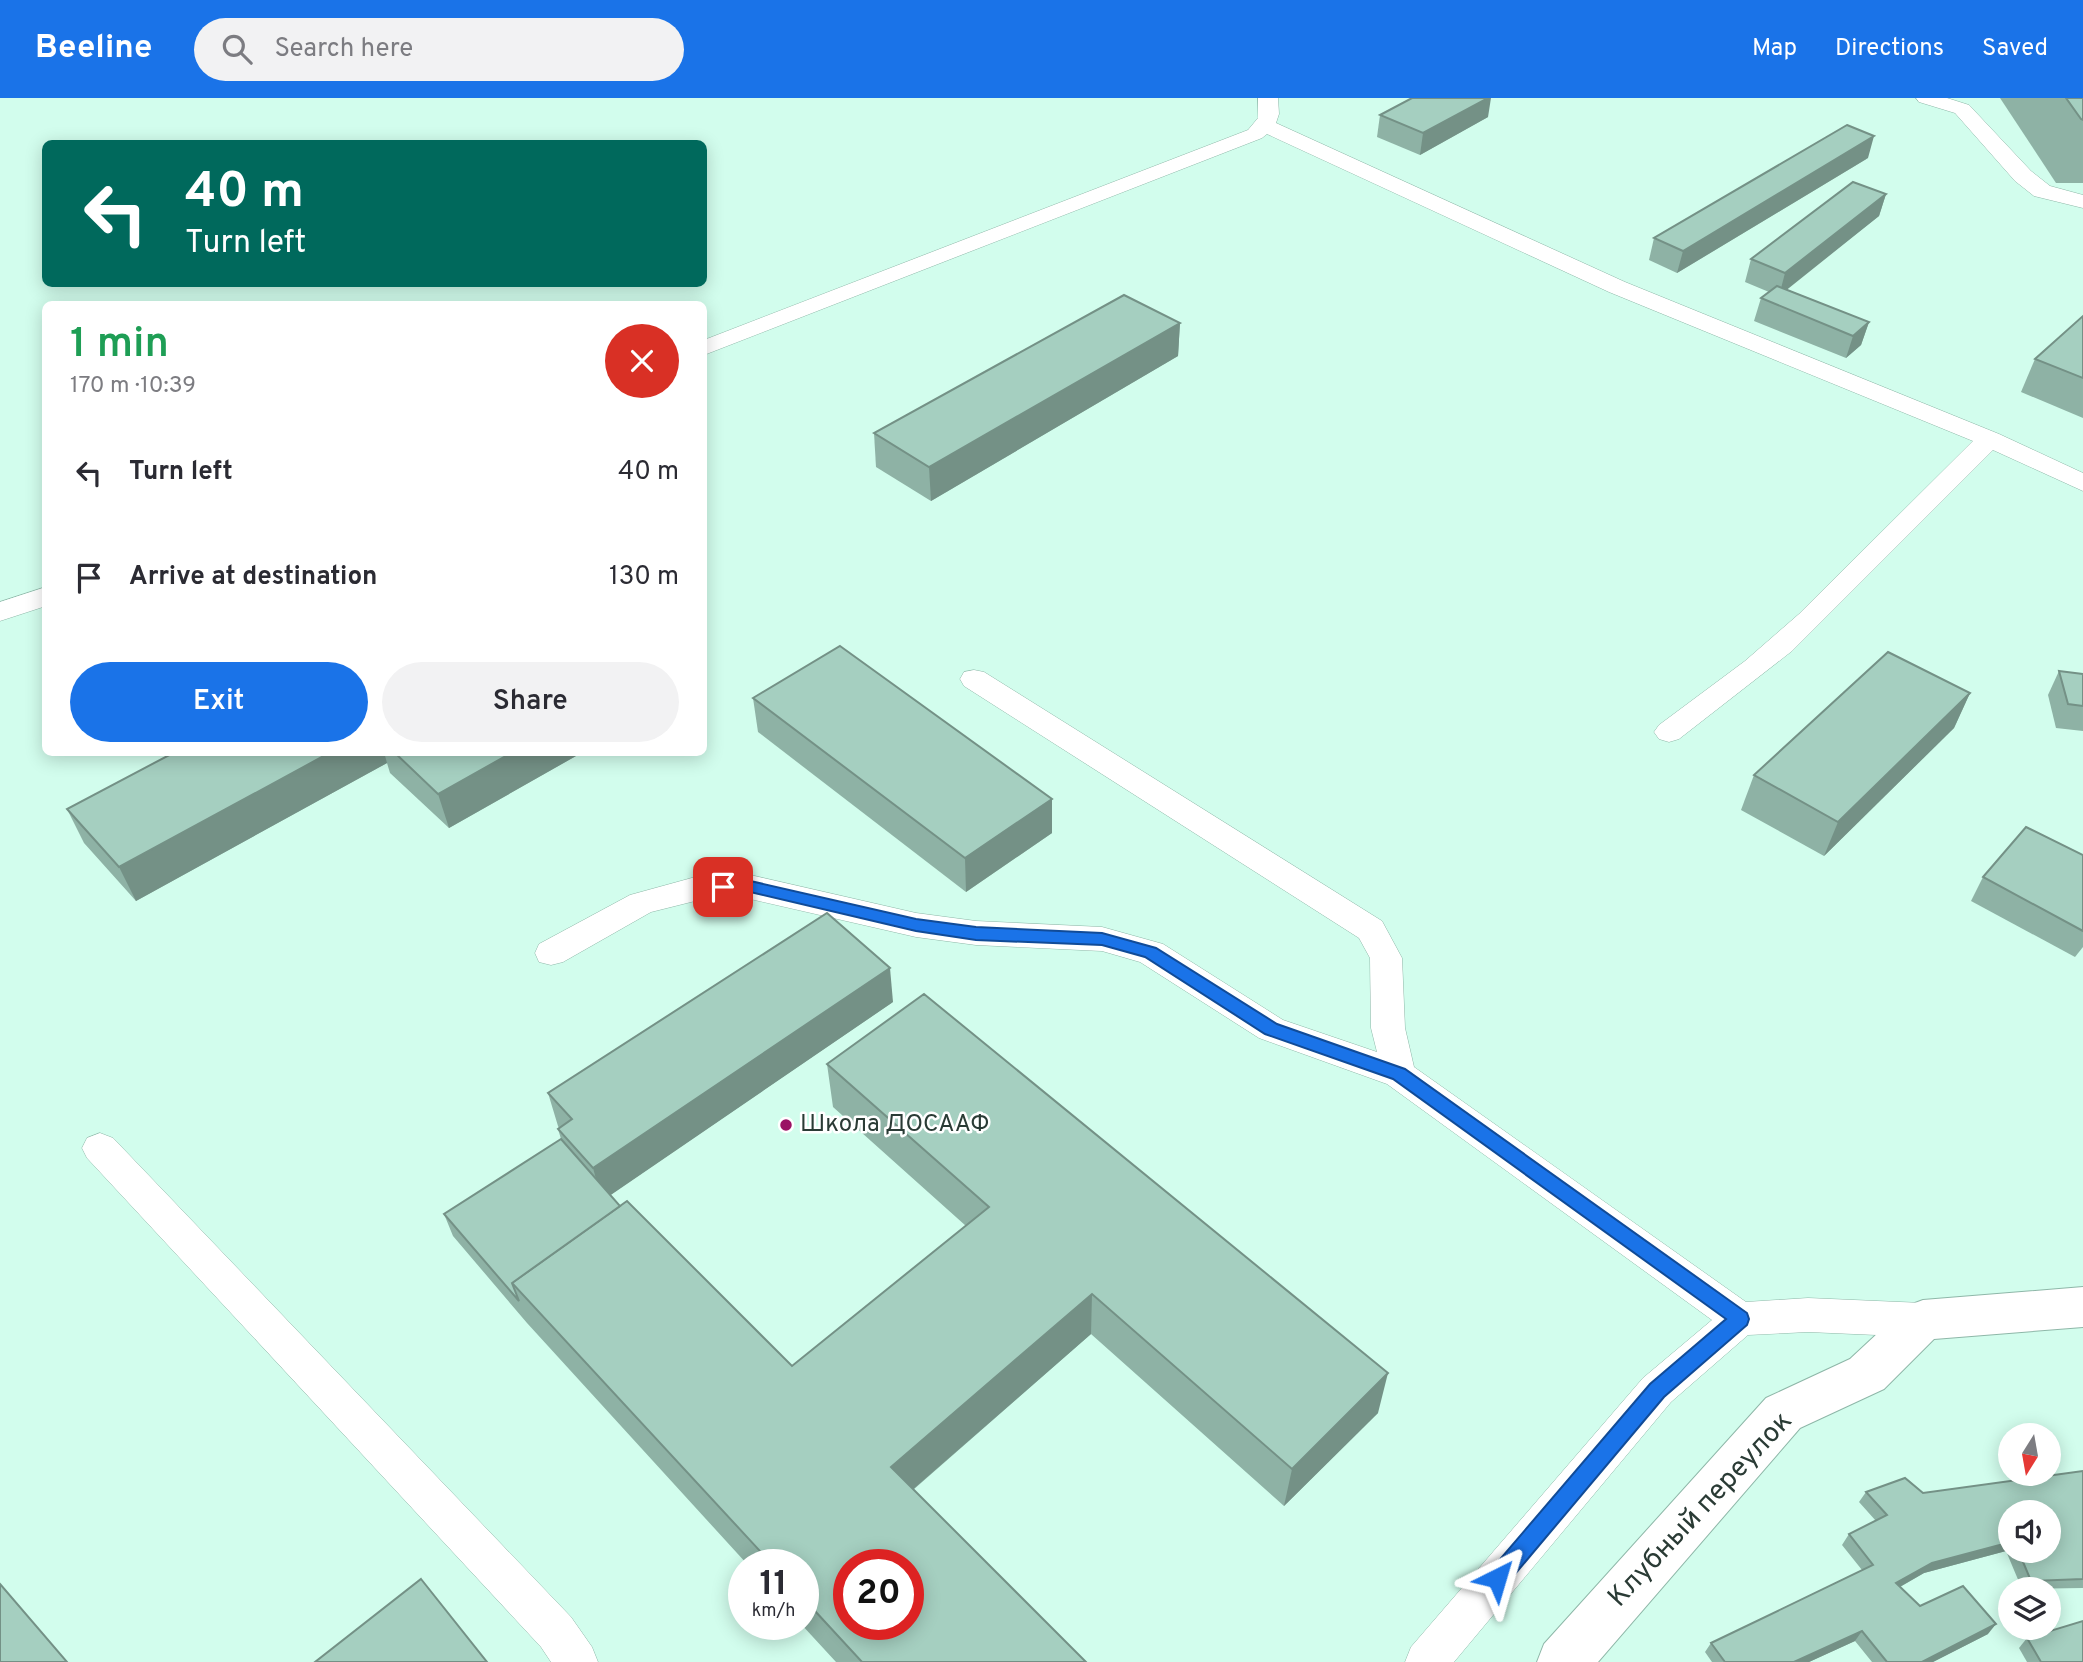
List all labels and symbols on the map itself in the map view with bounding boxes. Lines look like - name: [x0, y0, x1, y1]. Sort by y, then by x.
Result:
- pin: [693, 857, 753, 917]
- place label: Школа ДОСААФ: [800, 1110, 989, 1140]
- marker: Школа ДОСААФ: [778, 1117, 794, 1133]
- street label: Клубный переулок: [1601, 1405, 1801, 1615]
- north arrow: [1998, 1423, 2062, 1486]
- position arrow: [1460, 1541, 1534, 1615]
- speed limit sign: 20: [833, 1549, 924, 1640]

